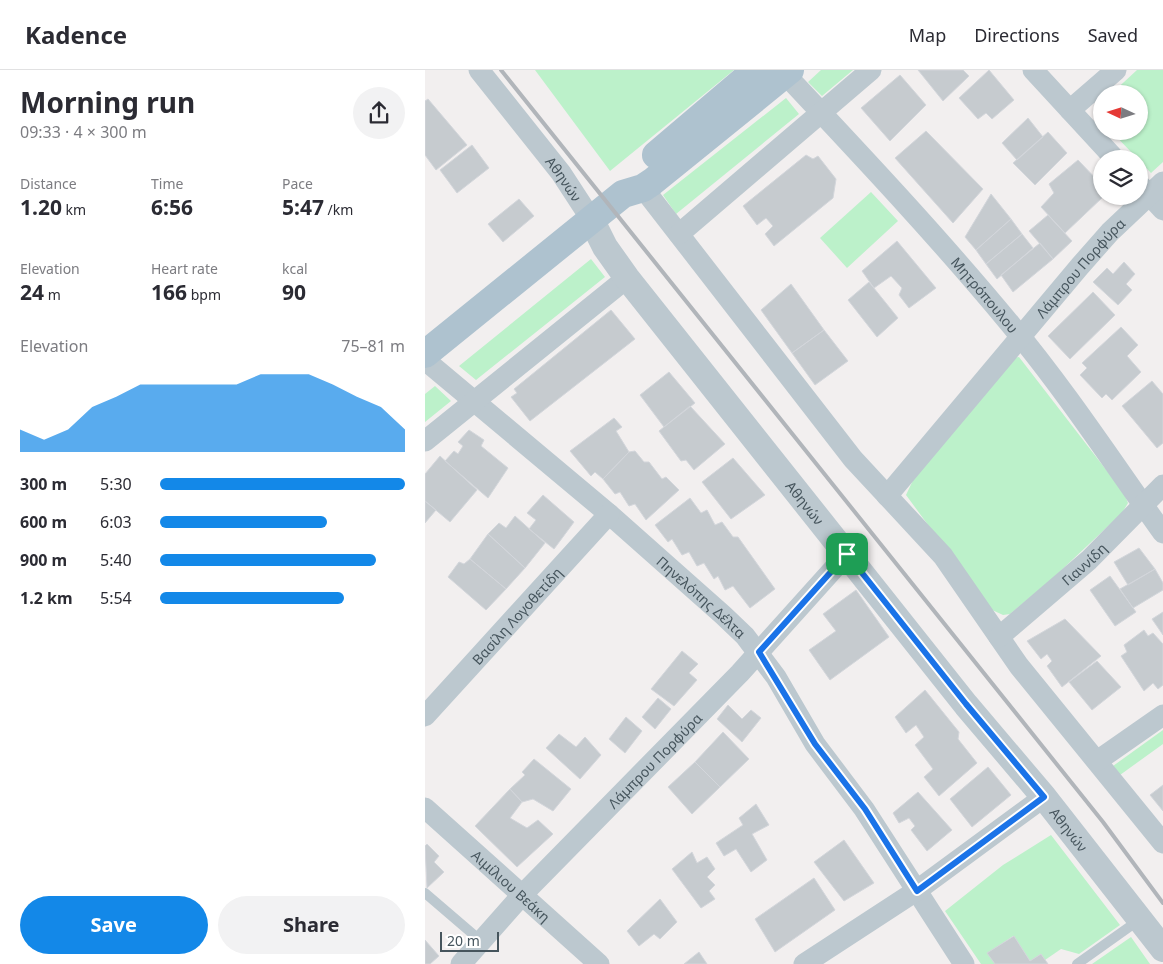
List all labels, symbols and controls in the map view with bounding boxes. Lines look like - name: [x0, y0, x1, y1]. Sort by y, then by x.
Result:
- text: Kadence: [25, 18, 127, 51]
- text: Map: [909, 23, 946, 47]
- text: Directions: [974, 23, 1060, 47]
- text: Saved: [1088, 23, 1138, 47]
- text: Morning run: [20, 83, 195, 121]
- north arrow: [1093, 85, 1147, 140]
- map controls: [1093, 85, 1148, 205]
- button: share: [353, 87, 405, 139]
- text: 09:33 · 4 × 300 m: [20, 121, 147, 143]
- button: layers: [1093, 150, 1148, 205]
- street label: Αθηνών: [542, 152, 586, 205]
- text: Distance: [20, 174, 77, 193]
- text: Time: [151, 174, 183, 193]
- text: Pace: [282, 174, 313, 193]
- text: 1.20: [20, 193, 62, 221]
- text: 6:56: [151, 193, 193, 221]
- text: 5:47: [282, 193, 324, 221]
- text: km: [62, 200, 86, 219]
- text: /km: [324, 200, 353, 219]
- street label: Λάμπρου Πορφύρα: [1031, 213, 1129, 322]
- street label: Μητρόπουλου: [947, 253, 1023, 337]
- text: Elevation: [20, 259, 80, 278]
- text: Heart rate: [151, 259, 218, 278]
- text: kcal: [282, 259, 308, 278]
- text: 24: [20, 278, 44, 306]
- text: 166: [151, 278, 187, 306]
- text: 90: [282, 278, 306, 306]
- text: m: [44, 285, 61, 304]
- text: bpm: [187, 285, 221, 304]
- text: Elevation: [20, 335, 88, 357]
- text: 75–81 m: [341, 335, 405, 357]
- text: 300 m: [20, 473, 67, 495]
- text: 5:30: [100, 473, 132, 495]
- street label: Αθηνών: [782, 477, 829, 528]
- text: 600 m: [20, 511, 67, 533]
- text: 6:03: [100, 511, 132, 533]
- pin: [826, 533, 868, 575]
- street label: Γιαννίδη: [1057, 538, 1111, 589]
- icon: arrive: [833, 540, 861, 568]
- text: 900 m: [20, 549, 67, 571]
- text: 5:40: [100, 549, 132, 571]
- street label: Πηνελόπης Δέλτα: [653, 551, 751, 642]
- street label: Βασίλη Λογοθετίδη: [467, 563, 566, 668]
- text: 1.2 km: [20, 587, 72, 609]
- text: 5:54: [100, 587, 132, 609]
- street label: Λάμπρου Πορφύρα: [603, 708, 706, 812]
- street label: Αθηνών: [1046, 803, 1092, 855]
- street label: Αιμίλιου Βεάκη: [468, 845, 555, 926]
- button: Save: [20, 896, 208, 954]
- button: Share: [218, 896, 405, 954]
- scale bar: [440, 929, 499, 952]
- text: 20 m: [447, 931, 480, 950]

